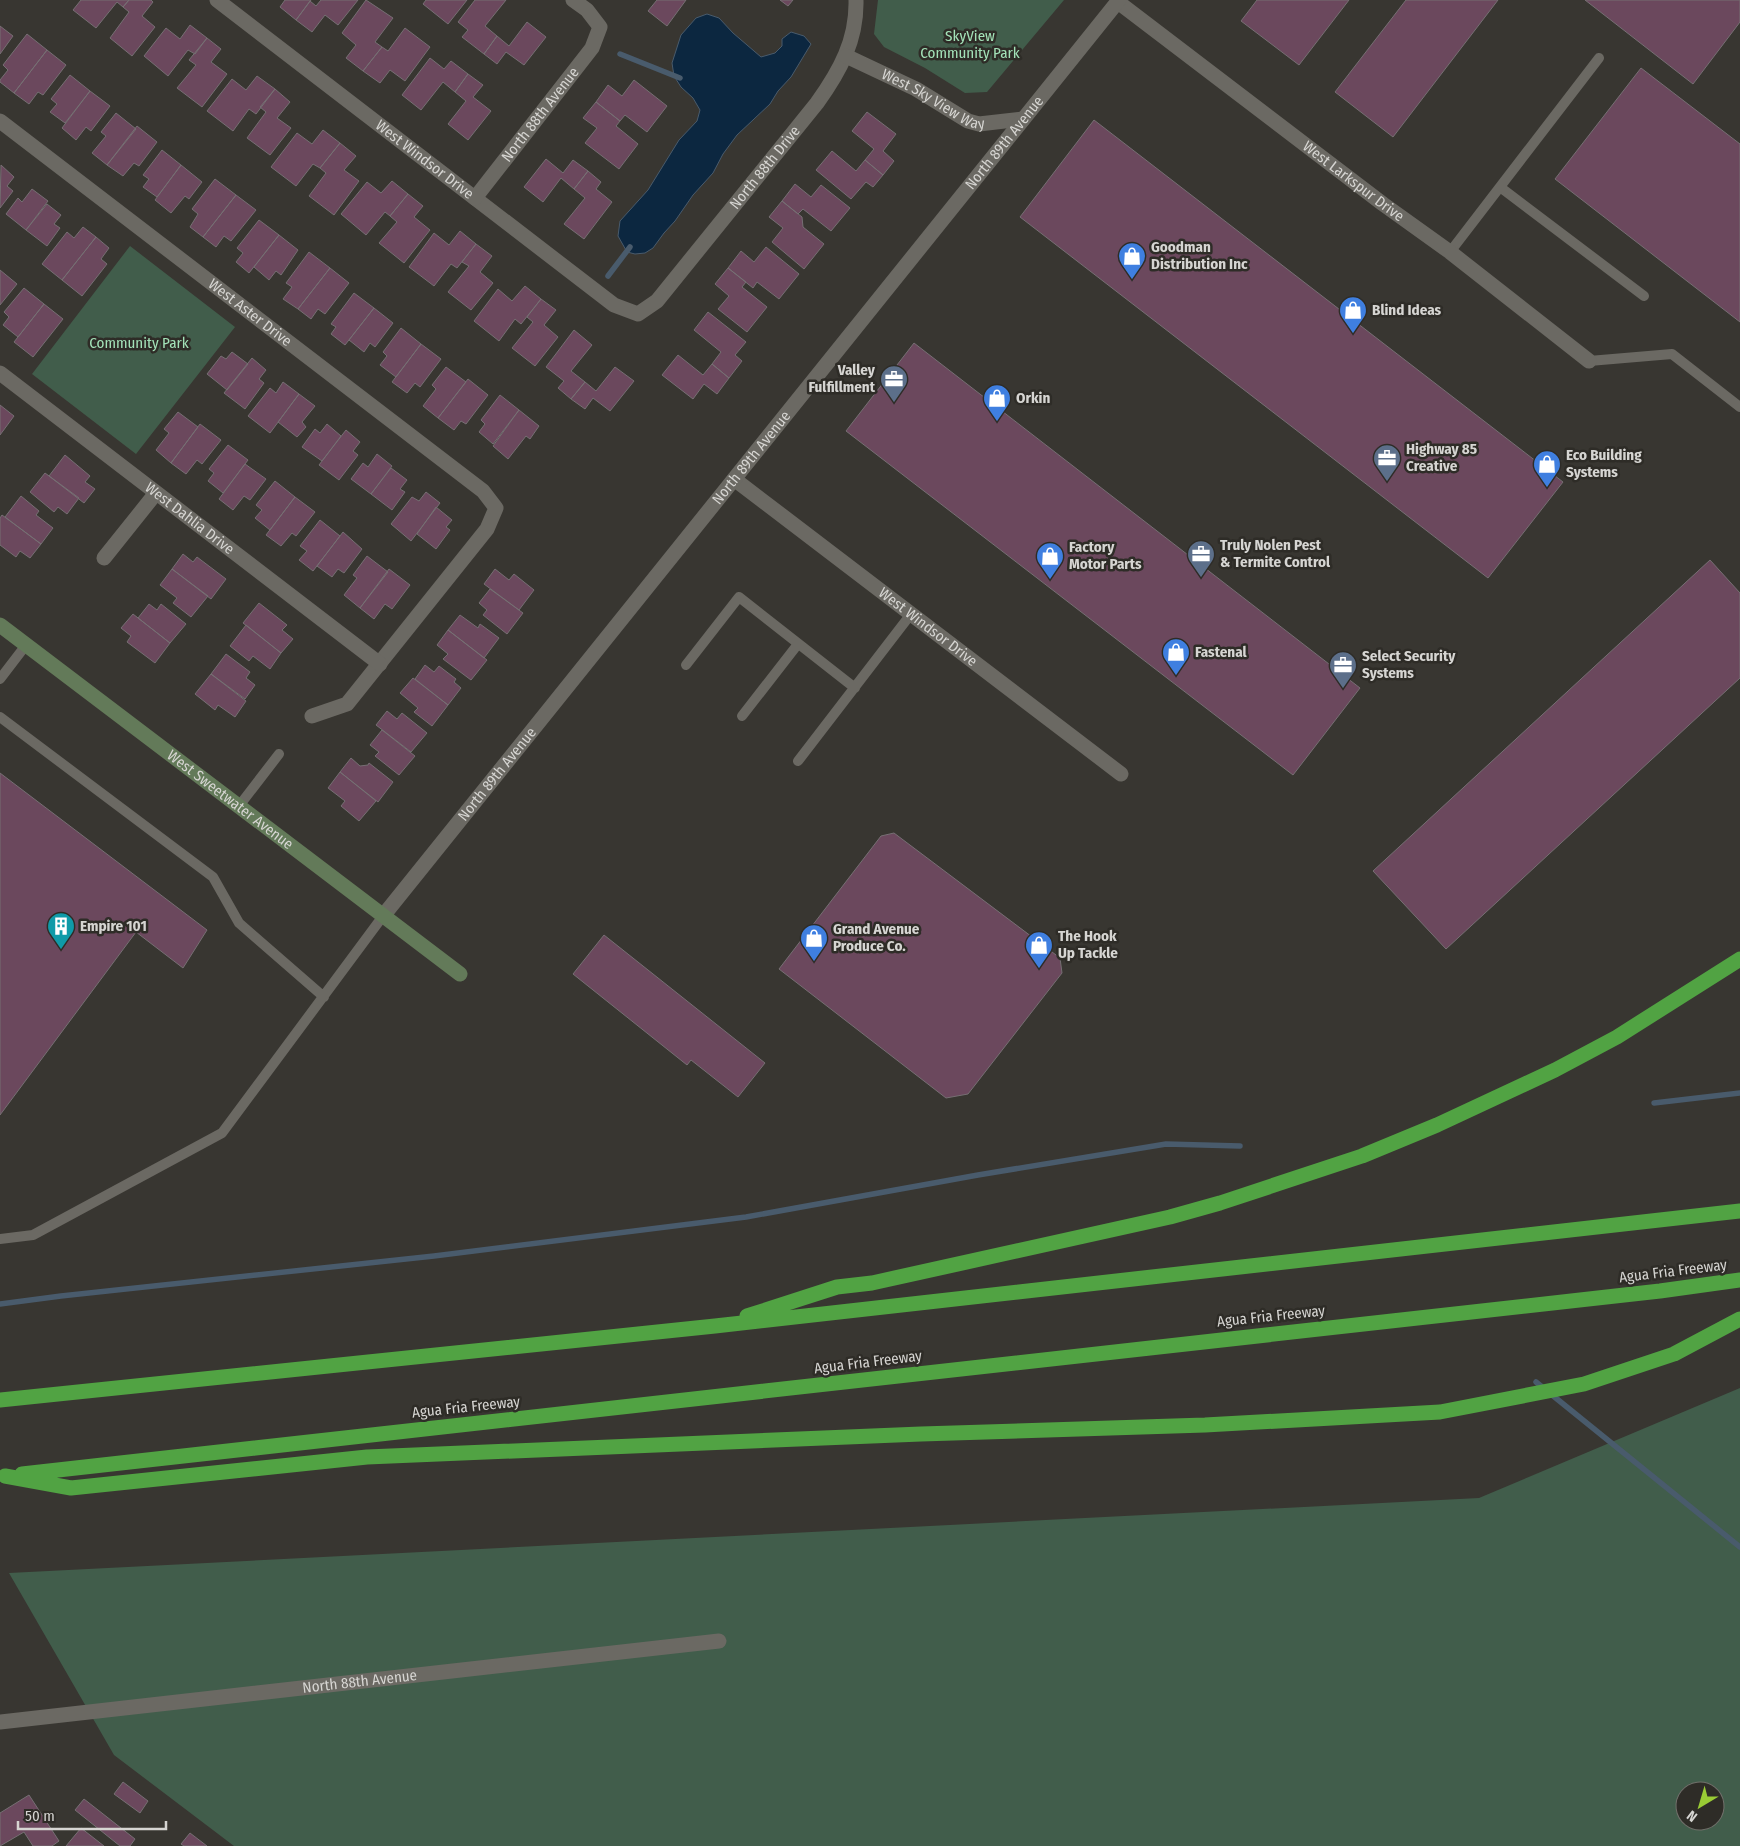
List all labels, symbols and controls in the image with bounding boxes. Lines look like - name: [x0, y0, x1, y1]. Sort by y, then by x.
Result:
- park label: SkyView Community Park: [920, 27, 1020, 62]
- street label: North 88th Avenue: [498, 64, 583, 165]
- street label: West Sky View Way: [879, 65, 986, 133]
- street label: North 89th Avenue: [961, 92, 1047, 193]
- street label: West Windsor Drive: [372, 116, 478, 203]
- street label: North 88th Drive: [726, 122, 804, 213]
- street label: West Larkspur Drive: [1299, 137, 1408, 225]
- place label: Goodman Distribution Inc: [1151, 238, 1248, 273]
- shop icon: Goodman Distribution Inc: [1117, 241, 1147, 280]
- street label: West Aster Drive: [205, 275, 295, 350]
- shop icon: Blind Ideas: [1338, 295, 1368, 334]
- place label: Blind Ideas: [1372, 301, 1442, 319]
- park label: Community Park: [89, 334, 189, 352]
- place label: Valley Fulfillment: [808, 361, 876, 396]
- office icon: Valley Fulfillment: [879, 364, 909, 403]
- shop icon: Orkin: [982, 383, 1012, 422]
- place label: Orkin: [1016, 389, 1050, 407]
- street label: North 89th Avenue: [708, 407, 794, 508]
- place label: Highway 85 Creative: [1406, 440, 1477, 475]
- office icon: Highway 85 Creative: [1372, 443, 1402, 482]
- place label: Eco Building Systems: [1566, 446, 1642, 481]
- shop icon: Eco Building Systems: [1532, 449, 1562, 488]
- street label: West Dahlia Drive: [142, 478, 238, 558]
- place label: Truly Nolen Pest & Termite Control: [1220, 536, 1331, 571]
- place label: Factory Motor Parts: [1069, 538, 1142, 573]
- office icon: Truly Nolen Pest & Termite Control: [1186, 539, 1216, 578]
- shop icon: Factory Motor Parts: [1035, 541, 1065, 580]
- street label: West Windsor Drive: [875, 584, 981, 670]
- shop icon: Fastenal: [1161, 637, 1191, 676]
- place label: Fastenal: [1195, 643, 1247, 661]
- place label: Select Security Systems: [1362, 647, 1456, 682]
- office icon: Select Security Systems: [1328, 650, 1358, 689]
- street label: North 89th Avenue: [454, 724, 540, 824]
- street label: West Sweetwater Avenue: [164, 746, 297, 853]
- building icon: Empire 101: [46, 911, 76, 950]
- place label: Empire 101: [80, 917, 147, 935]
- place label: Grand Avenue Produce Co.: [833, 920, 920, 955]
- shop icon: Grand Avenue Produce Co.: [799, 923, 829, 962]
- place label: The Hook Up Tackle: [1058, 927, 1118, 962]
- shop icon: The Hook Up Tackle: [1024, 930, 1054, 969]
- street label: Agua Fria Freeway: [1618, 1255, 1728, 1287]
- street label: Agua Fria Freeway: [1216, 1301, 1326, 1331]
- street label: Agua Fria Freeway: [813, 1346, 923, 1378]
- street label: Agua Fria Freeway: [411, 1392, 521, 1422]
- street label: North 88th Avenue: [302, 1666, 418, 1697]
- north arrow: [1675, 1781, 1725, 1831]
- scale bar: [18, 1798, 165, 1830]
- text: 50 m: [25, 1807, 55, 1825]
- text: N: [1684, 1807, 1701, 1825]

